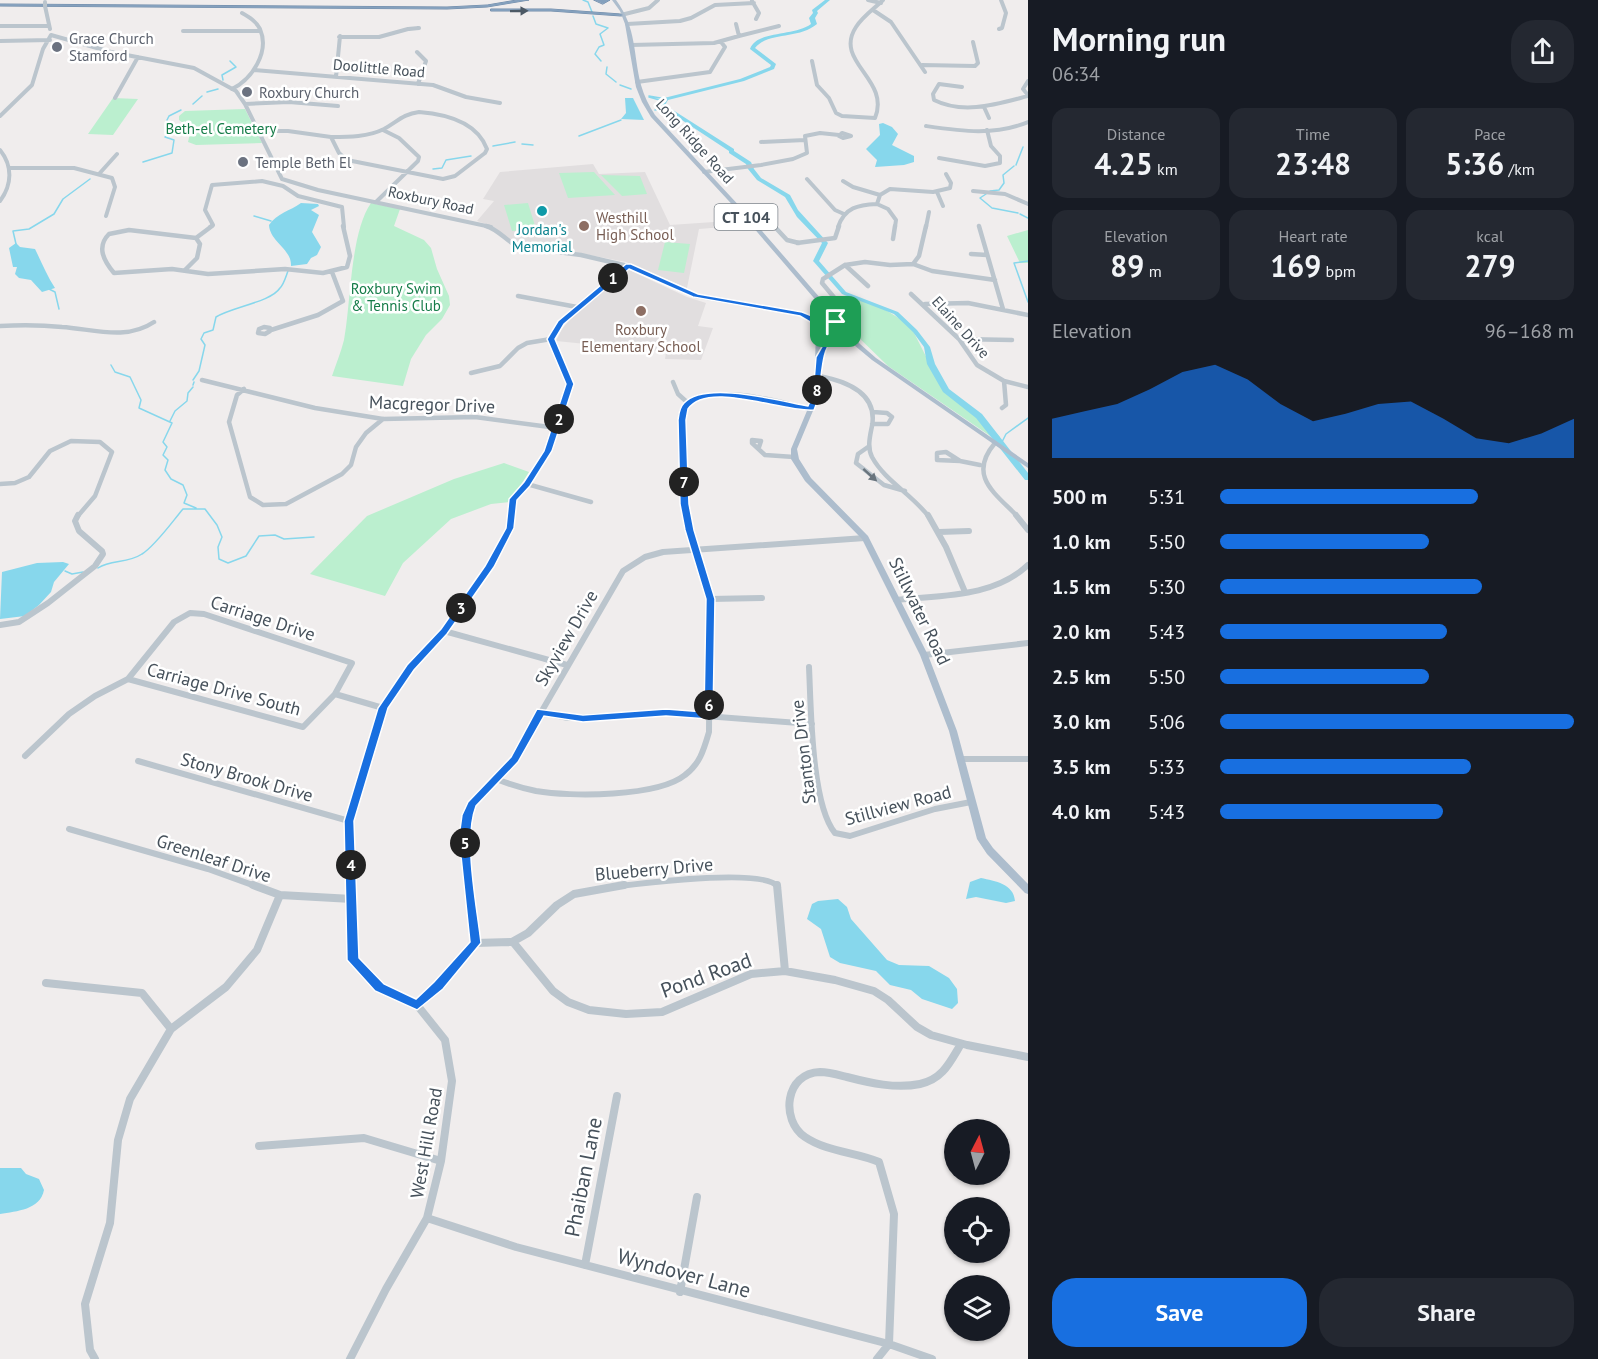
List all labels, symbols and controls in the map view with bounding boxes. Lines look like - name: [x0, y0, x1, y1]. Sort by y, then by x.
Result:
- one-way arrow: [509, 6, 528, 16]
- text: Morning run: [1052, 17, 1226, 60]
- button: share: [1511, 20, 1574, 83]
- place label: Grace Church Stamford: [69, 29, 154, 65]
- marker: Grace Church Stamford: [50, 40, 64, 54]
- street label: Doolittle Road: [332, 55, 426, 81]
- text: 06:34: [1052, 61, 1100, 87]
- place label: Roxbury Church: [259, 83, 359, 102]
- marker: Roxbury Church: [240, 85, 254, 99]
- street label: Long Ridge Road: [652, 95, 738, 187]
- park label: Beth-el Cemetery: [165, 119, 277, 138]
- text: Distance: [1107, 124, 1165, 144]
- text: Time: [1296, 124, 1330, 144]
- text: Pace: [1474, 124, 1506, 144]
- text: 4.25: [1094, 144, 1153, 183]
- text: 23:48: [1275, 144, 1351, 183]
- text: 5:36: [1445, 144, 1504, 183]
- place label: Temple Beth El: [255, 153, 352, 172]
- marker: Temple Beth El: [236, 155, 250, 169]
- text: km: [1153, 159, 1178, 179]
- text: /km: [1504, 159, 1535, 179]
- street label: Roxbury Road: [386, 182, 476, 218]
- marker: Jordan's Memorial: [535, 204, 549, 218]
- road number: CT 104: [714, 204, 777, 230]
- place label: Westhill High School: [596, 208, 674, 244]
- marker: Westhill High School: [577, 219, 591, 233]
- place label: Jordan's Memorial: [512, 220, 573, 256]
- text: Elevation: [1104, 226, 1168, 246]
- text: Heart rate: [1278, 226, 1348, 246]
- text: kcal: [1476, 226, 1504, 246]
- text: 89: [1110, 246, 1144, 285]
- text: 169: [1270, 246, 1321, 285]
- text: 279: [1464, 246, 1516, 285]
- text: m: [1144, 261, 1162, 281]
- text: bpm: [1321, 261, 1356, 281]
- pin: 1: [598, 263, 628, 293]
- text: 1: [608, 268, 618, 288]
- park label: Roxbury Swim & Tennis Club: [351, 279, 441, 315]
- street label: Elaine Drive: [928, 292, 994, 362]
- pin: [810, 296, 861, 347]
- marker: Roxbury Elementary School: [634, 304, 648, 318]
- icon: arrive: [819, 305, 852, 338]
- text: Elevation: [1052, 318, 1132, 344]
- text: 96–168 m: [1485, 318, 1574, 344]
- place label: Roxbury Elementary School: [581, 320, 701, 356]
- pin: 8: [802, 375, 832, 405]
- text: 8: [812, 380, 822, 400]
- street label: Macgregor Drive: [369, 390, 495, 418]
- pin: 2: [544, 404, 574, 434]
- text: 2: [554, 409, 564, 429]
- pin: 7: [669, 467, 699, 497]
- one-way arrow: [862, 468, 877, 481]
- text: 7: [679, 472, 689, 492]
- text: 500 m: [1052, 484, 1107, 510]
- text: 5:31: [1148, 484, 1185, 510]
- text: 1.0 km: [1052, 529, 1111, 555]
- text: 5:50: [1148, 529, 1185, 555]
- street label: Stillwater Road: [884, 553, 956, 669]
- text: 1.5 km: [1052, 574, 1111, 600]
- text: 5:30: [1148, 574, 1185, 600]
- street label: Skyview Drive: [529, 586, 603, 690]
- street label: Carriage Drive: [208, 590, 318, 646]
- pin: 3: [446, 593, 476, 623]
- text: 3: [456, 598, 466, 618]
- text: 2.0 km: [1052, 619, 1111, 645]
- text: 5:43: [1148, 619, 1185, 645]
- street label: Carriage Drive South: [144, 657, 304, 721]
- text: 2.5 km: [1052, 664, 1111, 690]
- text: 5:50: [1148, 664, 1185, 690]
- pin: 6: [694, 690, 724, 720]
- text: 6: [704, 695, 714, 715]
- street label: Stanton Drive: [785, 698, 821, 806]
- text: 3.0 km: [1052, 709, 1111, 735]
- text: 5:06: [1148, 709, 1185, 735]
- street label: Stony Brook Drive: [178, 747, 316, 807]
- text: 3.5 km: [1052, 754, 1111, 780]
- text: 5:33: [1148, 754, 1185, 780]
- street label: Stillview Road: [842, 780, 954, 830]
- text: 4.0 km: [1052, 799, 1111, 825]
- text: 5:43: [1148, 799, 1185, 825]
- pin: 5: [450, 828, 480, 858]
- street label: Greenleaf Drive: [154, 829, 274, 887]
- text: 5: [460, 833, 470, 853]
- pin: 4: [336, 850, 366, 880]
- street label: Blueberry Drive: [594, 852, 714, 886]
- text: 4: [346, 855, 356, 875]
- street label: Pond Road: [657, 946, 755, 1004]
- street label: West Hill Road: [405, 1086, 447, 1200]
- street label: Phaiban Lane: [558, 1115, 608, 1239]
- north arrow: [944, 1119, 1010, 1185]
- map controls: [944, 1119, 1010, 1341]
- button: locate: [944, 1197, 1010, 1263]
- street label: Wyndover Lane: [614, 1242, 754, 1304]
- button: layers: [944, 1275, 1010, 1341]
- button: Save: [1052, 1278, 1307, 1347]
- button: Share: [1319, 1278, 1574, 1347]

